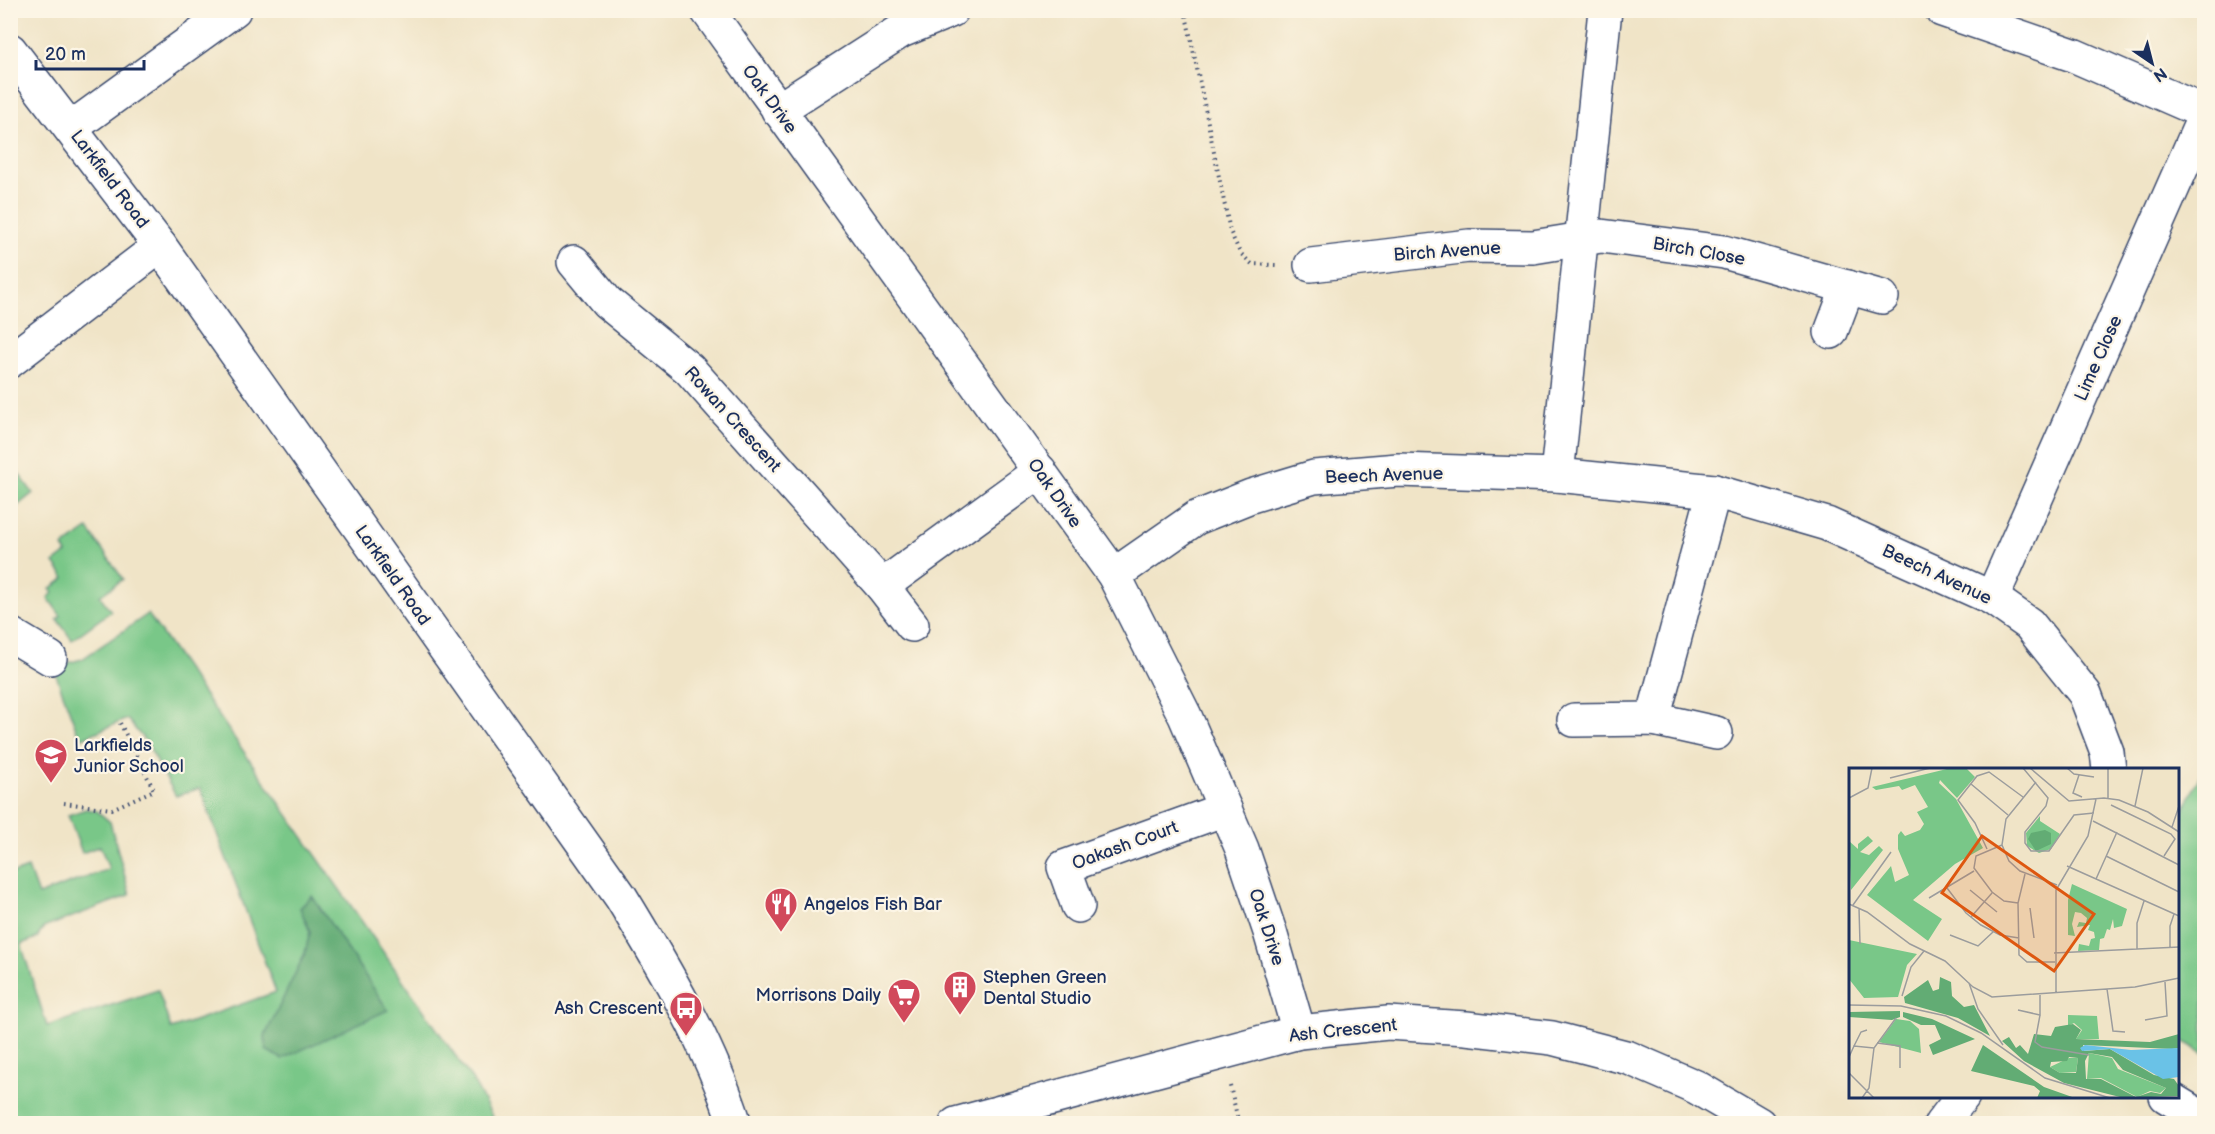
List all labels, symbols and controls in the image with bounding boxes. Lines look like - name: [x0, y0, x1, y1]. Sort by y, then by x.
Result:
- scale bar: [36, 33, 144, 71]
- north arrow: [2122, 33, 2182, 93]
- text: 20 m: [45, 44, 86, 65]
- street label: Oak Drive: [738, 61, 802, 138]
- text: N: [2149, 63, 2170, 85]
- street label: Larkfield Road: [66, 126, 153, 232]
- street label: Birch Close: [1651, 233, 1747, 270]
- street label: Birch Avenue: [1393, 237, 1502, 266]
- street label: Lime Close: [2070, 312, 2127, 404]
- street label: Rowan Crescent: [680, 362, 786, 477]
- street label: Oak Drive: [1023, 455, 1086, 532]
- street label: Beech Avenue: [1324, 463, 1444, 488]
- street label: Larkfield Road: [350, 521, 435, 629]
- street label: Beech Avenue: [1879, 540, 1995, 609]
- place label: Larkfields Junior School: [74, 735, 184, 777]
- school or university icon: Larkfields Junior School: [33, 737, 69, 784]
- inset map: [1849, 768, 2179, 1098]
- street label: Oakash Court: [1069, 816, 1181, 874]
- restaurant icon: Angelos Fish Bar: [763, 886, 799, 933]
- street label: Oak Drive: [1244, 886, 1289, 969]
- place label: Angelos Fish Bar: [804, 894, 942, 915]
- place label: Stephen Green Dental Studio: [983, 967, 1107, 1009]
- building icon: Stephen Green Dental Studio: [942, 969, 978, 1016]
- supermarket icon: Morrisons Daily: [886, 977, 922, 1024]
- place label: Morrisons Daily: [756, 985, 882, 1006]
- bus stop icon: Ash Crescent: [668, 990, 704, 1037]
- place label: Ash Crescent: [554, 998, 663, 1019]
- street label: Ash Crescent: [1288, 1014, 1399, 1047]

